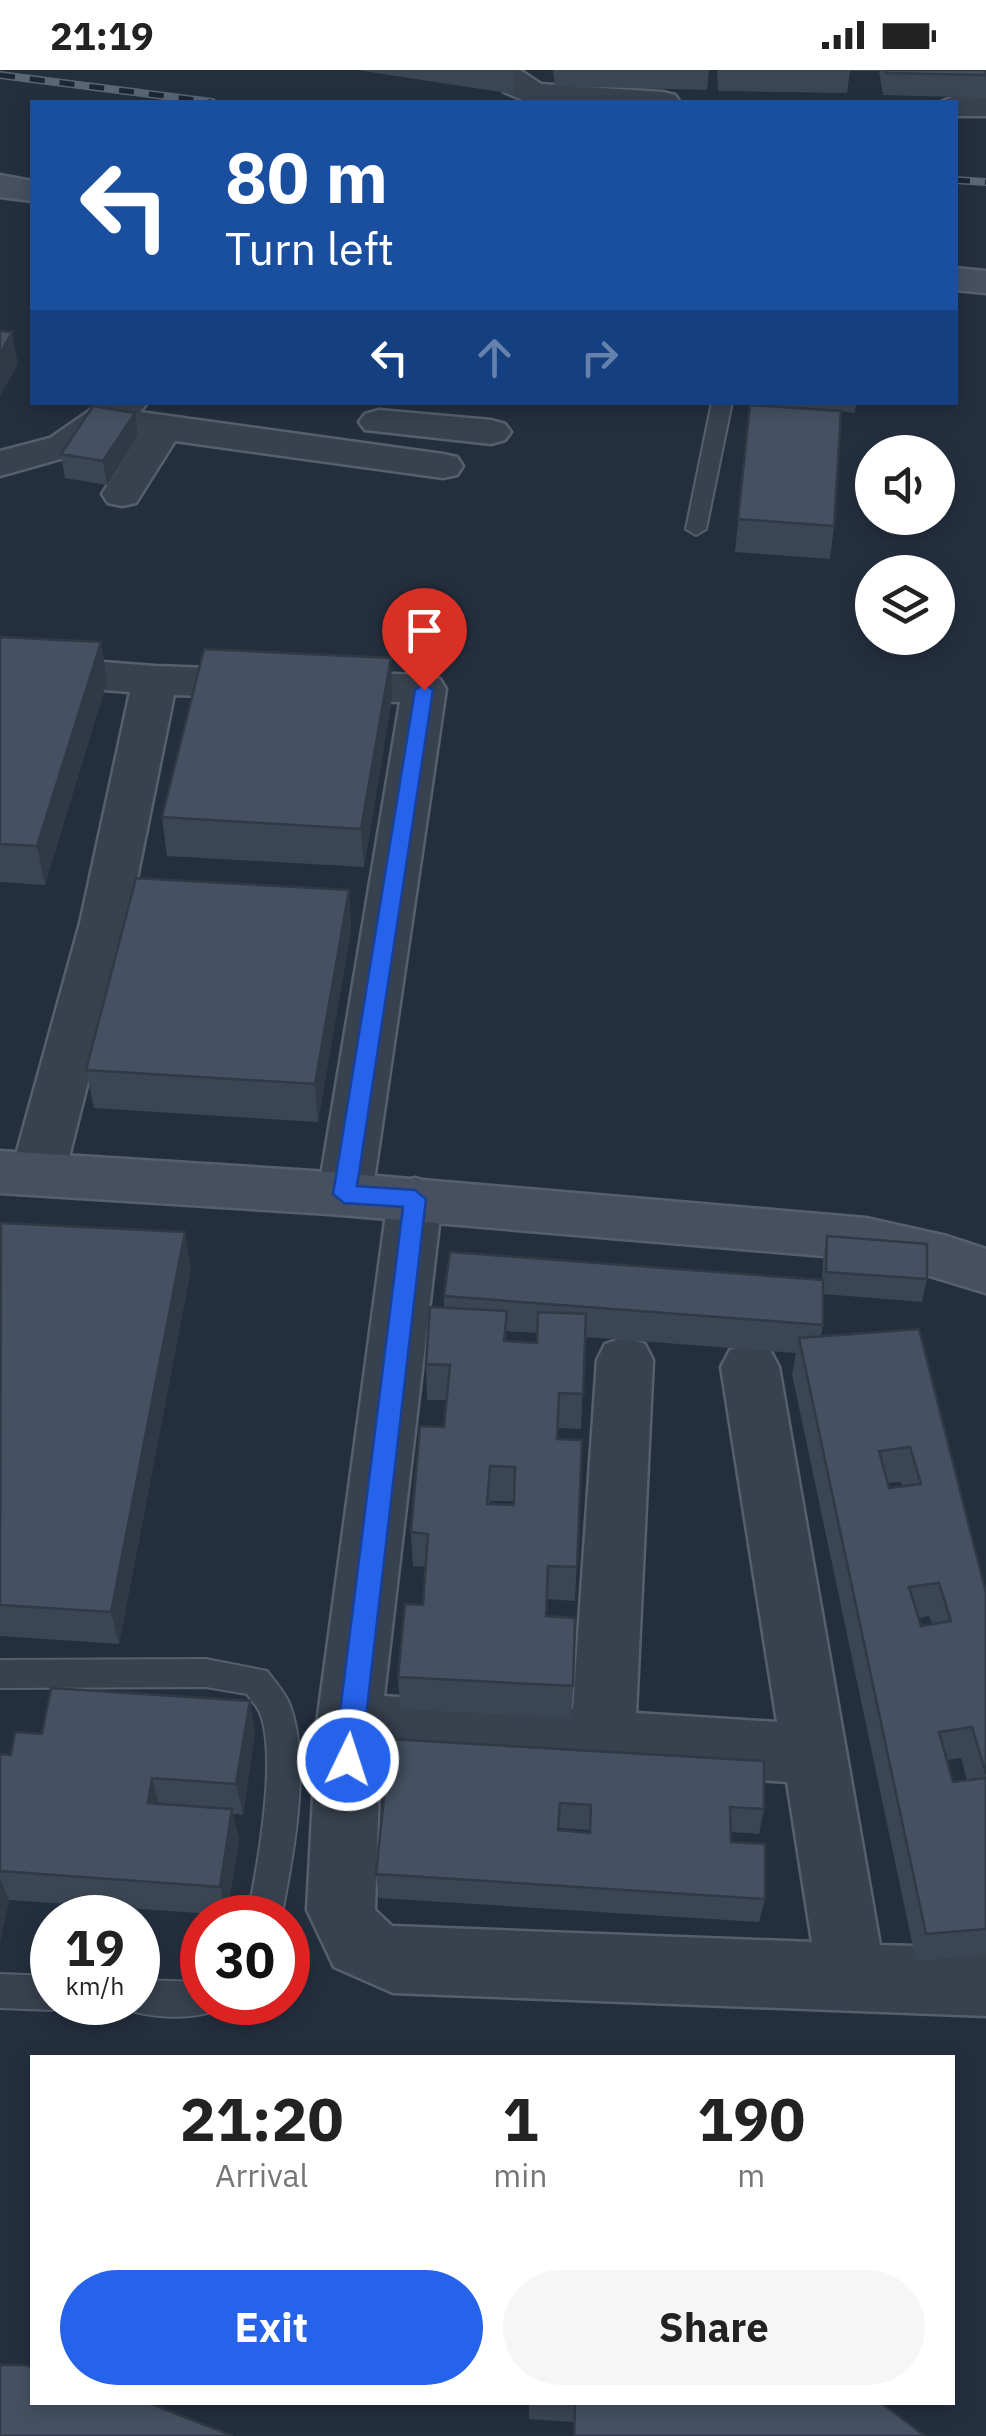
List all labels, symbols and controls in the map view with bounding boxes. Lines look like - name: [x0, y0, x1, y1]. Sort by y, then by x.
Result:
- text: 21:19: [50, 11, 154, 60]
- text: 80 m: [225, 131, 388, 222]
- icon: left: [60, 140, 190, 270]
- text: Turn left: [225, 219, 394, 277]
- icon: left: [362, 330, 417, 385]
- icon: ahead: [467, 330, 522, 385]
- icon: right: [572, 330, 627, 385]
- map controls: [855, 435, 955, 655]
- button: sound: [855, 435, 955, 535]
- button: layers: [855, 555, 955, 655]
- pin: [382, 588, 467, 691]
- icon: arrive: [397, 603, 452, 658]
- position arrow: [296, 1708, 400, 1812]
- speed limit sign: 30: [180, 1895, 310, 2025]
- text: 19: [65, 1915, 125, 1980]
- text: km/h: [66, 1969, 124, 2002]
- text: 21:20: [180, 2079, 344, 2158]
- text: 1: [502, 2079, 538, 2158]
- text: 190: [697, 2079, 805, 2158]
- text: Arrival: [215, 2154, 308, 2196]
- text: min: [493, 2154, 547, 2196]
- text: m: [737, 2154, 765, 2196]
- button: Exit: [60, 2270, 483, 2385]
- button: Share: [503, 2270, 925, 2385]

